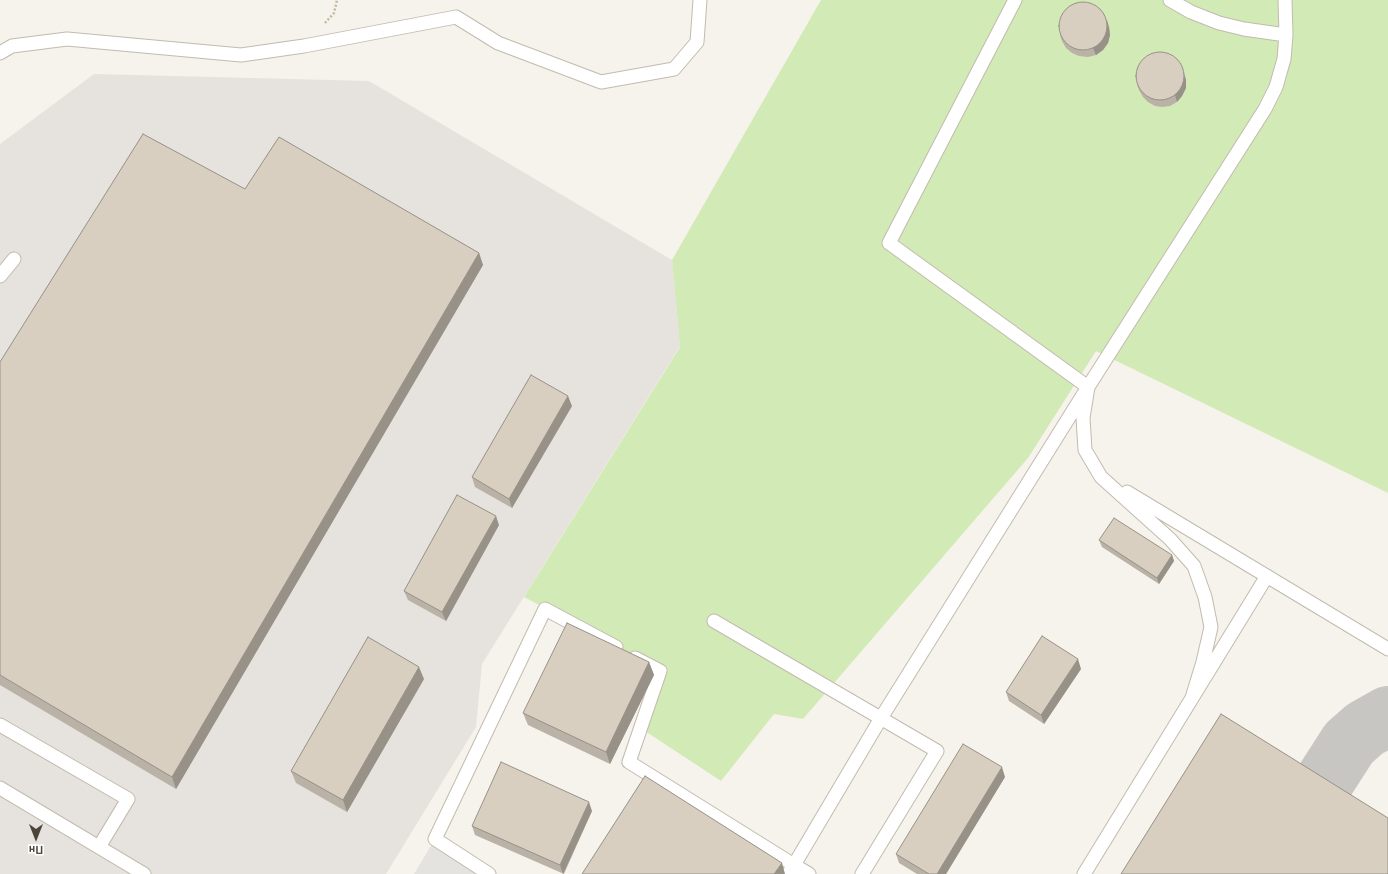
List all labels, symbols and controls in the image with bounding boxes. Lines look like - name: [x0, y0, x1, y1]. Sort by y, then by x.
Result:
- north arrow: [16, 818, 56, 858]
- text: Пн: [29, 844, 43, 856]

